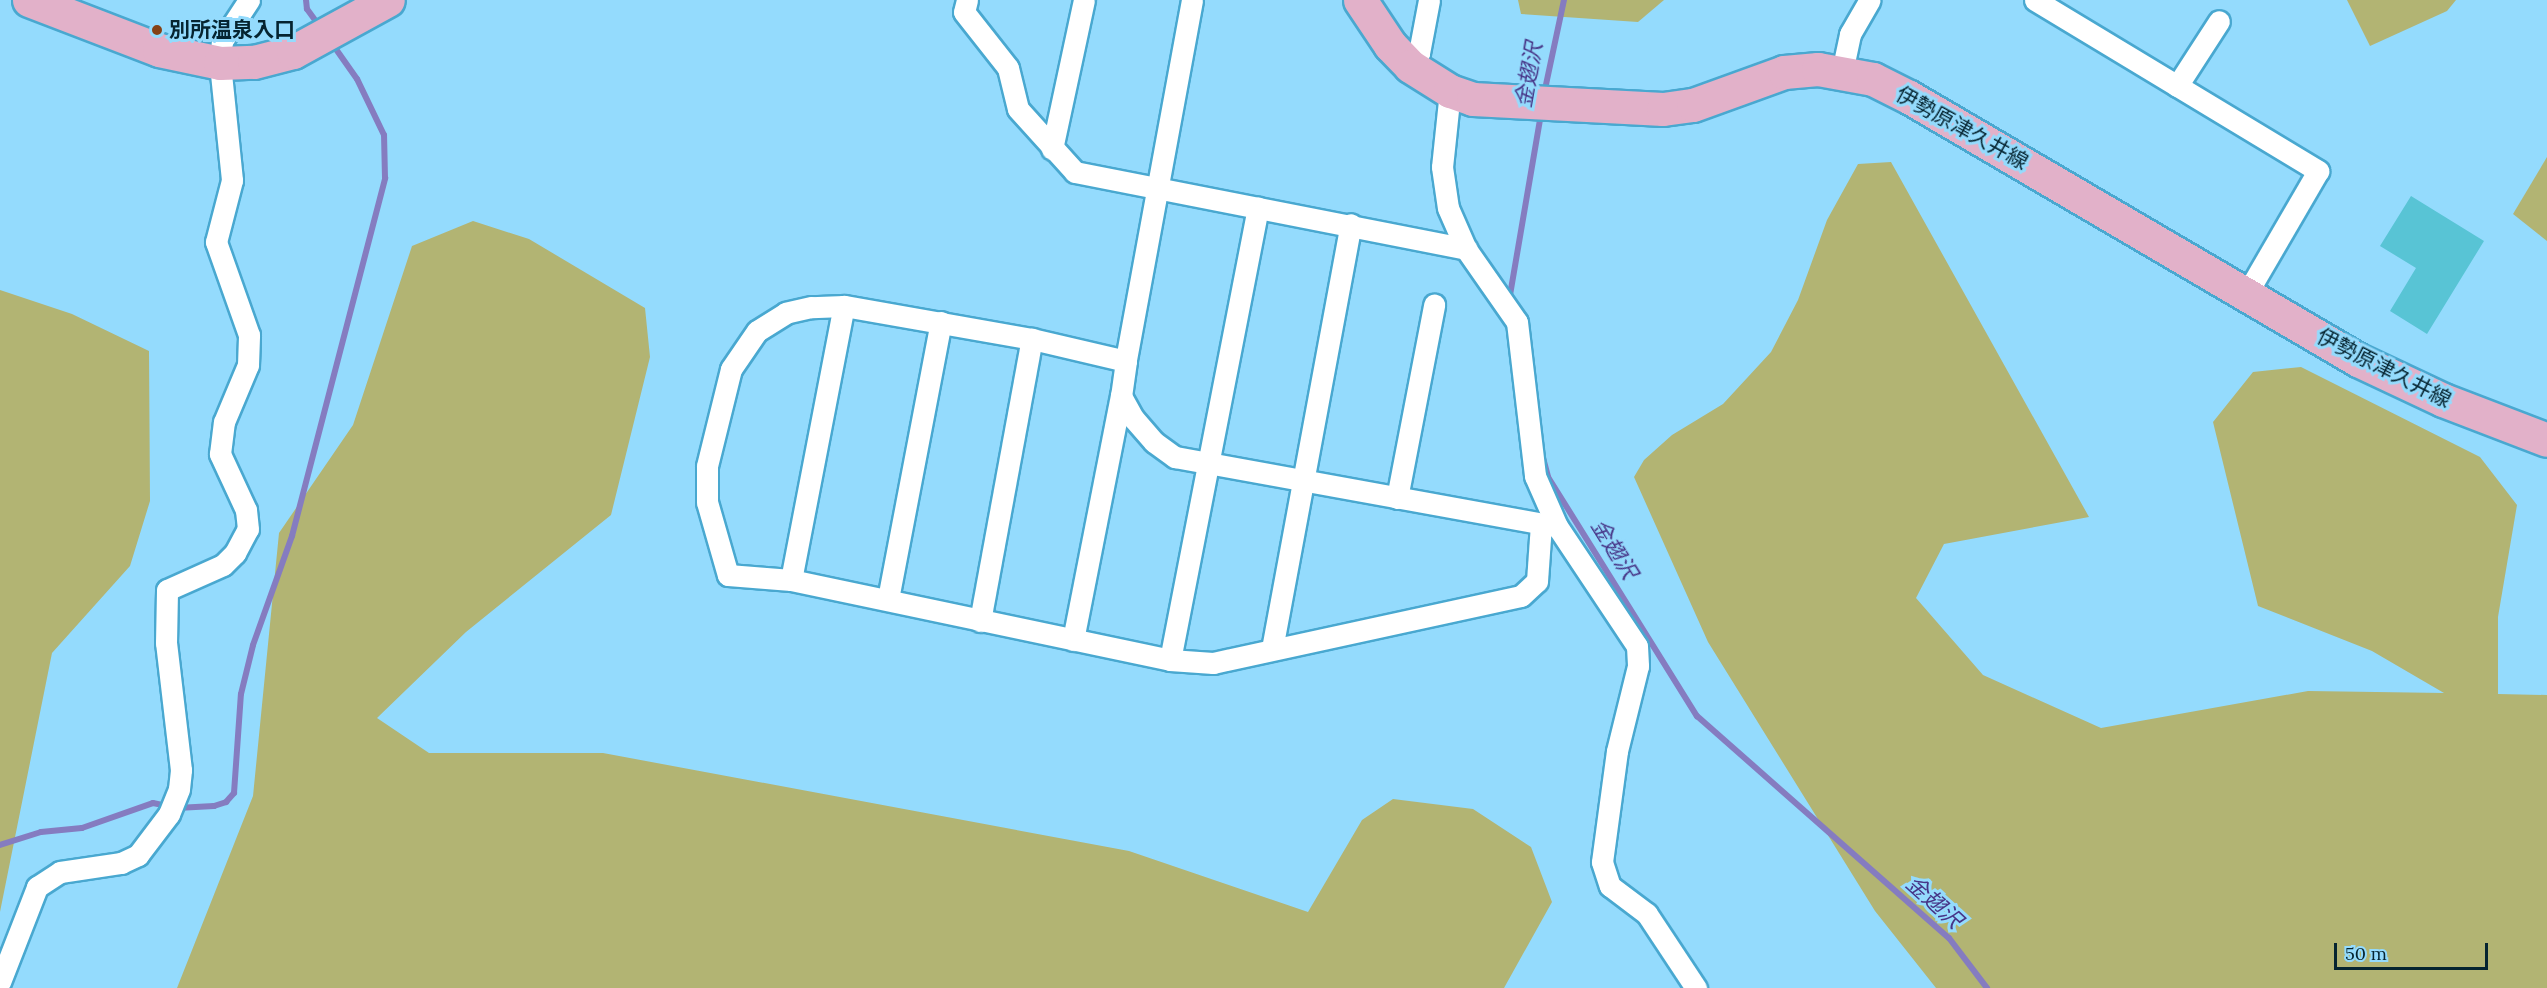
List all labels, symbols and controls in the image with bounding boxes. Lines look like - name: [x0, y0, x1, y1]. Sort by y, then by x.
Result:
- place label: 別所温泉入口: [169, 17, 295, 43]
- marker: 別所温泉入口: [150, 23, 164, 37]
- water label: 金翅沢: [1510, 40, 1548, 110]
- street label: 伊勢原津久井線: [1892, 81, 2032, 175]
- street label: 伊勢原津久井線: [2313, 323, 2455, 413]
- water label: 金翅沢: [1585, 514, 1643, 584]
- water label: 金翅沢: [1901, 870, 1967, 934]
- scale bar: [2337, 931, 2492, 969]
- text: 50 m: [2345, 942, 2387, 965]

